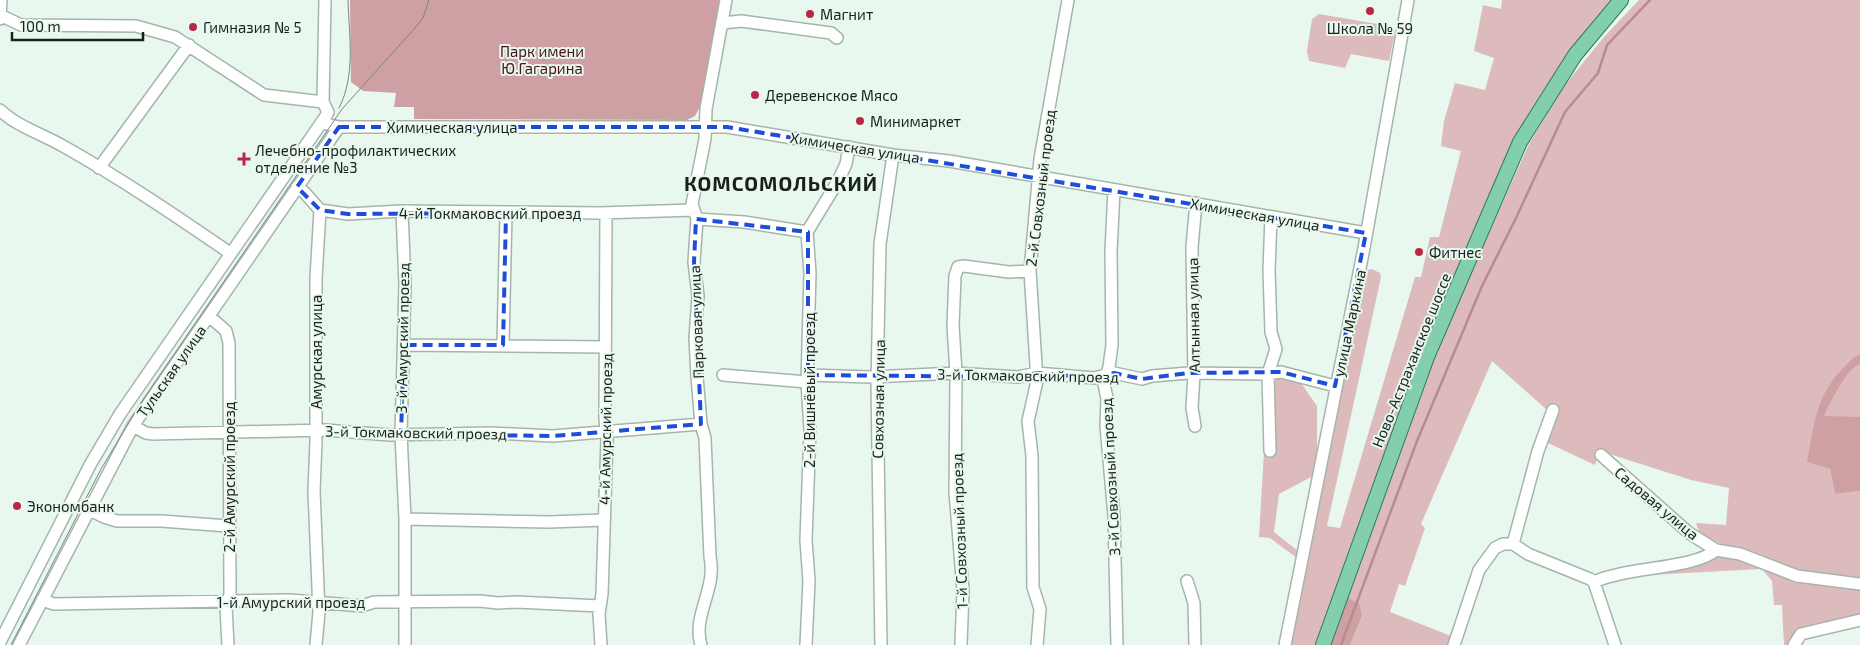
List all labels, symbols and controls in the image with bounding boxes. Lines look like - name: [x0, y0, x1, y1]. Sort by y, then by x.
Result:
- place label: Магнит: [820, 5, 873, 23]
- marker: Школа № 59: [1364, 5, 1376, 17]
- marker: Магнит: [804, 8, 816, 20]
- scale bar: [12, 10, 144, 42]
- text: 100 m: [20, 17, 61, 35]
- place label: Гимназия № 5: [203, 18, 301, 36]
- place label: Школа № 59: [1327, 19, 1413, 37]
- marker: Гимназия № 5: [187, 21, 199, 33]
- park label: Парк имени Ю.Гагарина: [500, 42, 584, 77]
- place label: Деревенское Мясо: [765, 86, 898, 104]
- marker: Деревенское Мясо: [749, 89, 761, 101]
- street label: 2-й Совхозный проезд: [1021, 108, 1059, 268]
- place label: Минимаркет: [870, 112, 961, 130]
- marker: Минимаркет: [854, 115, 866, 127]
- street label: Химическая улица: [386, 118, 518, 137]
- street label: Химическая улица: [789, 128, 921, 167]
- place label: Лечебно-профилактических отделение №3: [255, 141, 456, 176]
- marker: Лечебно-профилактических отделение №3: [237, 152, 251, 166]
- district label: КОМСОМОЛЬСКИЙ: [684, 171, 878, 195]
- street label: Химическая улица: [1189, 194, 1321, 235]
- street label: 4-й Токмаковский проезд: [399, 204, 582, 222]
- place label: Фитнес: [1429, 243, 1482, 261]
- marker: Фитнес: [1413, 246, 1425, 258]
- street label: Алтынная улица: [1183, 257, 1204, 373]
- street label: 3-й Амурский проезд: [392, 262, 413, 414]
- street label: Парковая улица: [685, 265, 708, 379]
- street label: улица Маркина: [1329, 268, 1370, 379]
- street label: Ново-Астраханское шоссе: [1368, 270, 1454, 450]
- street label: Амурская улица: [307, 295, 326, 409]
- street label: 2-й Вишнёвый проезд: [800, 312, 818, 468]
- street label: Тульская улица: [133, 321, 210, 421]
- street label: Совхозная улица: [868, 339, 889, 459]
- street label: 4-й Амурский проезд: [595, 353, 616, 505]
- street label: 3-й Токмаковский проезд: [937, 364, 1119, 386]
- street label: 3-й Совхозный проезд: [1097, 397, 1123, 556]
- street label: 2-й Амурский проезд: [220, 401, 239, 553]
- street label: 3-й Токмаковский проезд: [325, 421, 507, 443]
- street label: 1-й Совхозный проезд: [947, 453, 971, 609]
- street label: Садовая улица: [1611, 463, 1703, 544]
- place label: Экономбанк: [27, 497, 114, 515]
- marker: Экономбанк: [11, 500, 23, 512]
- street label: 1-й Амурский проезд: [217, 593, 366, 612]

